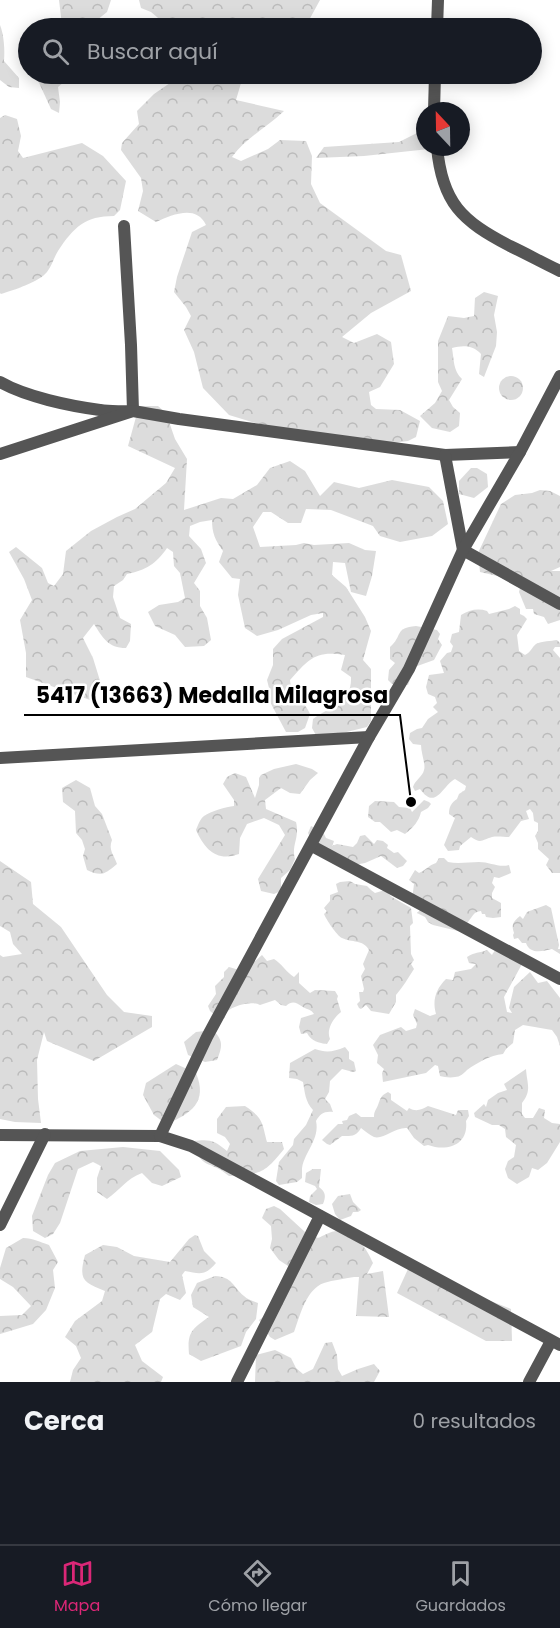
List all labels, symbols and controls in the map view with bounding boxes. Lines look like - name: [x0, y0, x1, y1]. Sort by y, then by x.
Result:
- search box: [18, 18, 542, 84]
- icon: search: [39, 35, 72, 68]
- text: Buscar aquí: [87, 36, 218, 67]
- north arrow: [416, 102, 470, 156]
- callout: 5417 (13663) Medalla Milagrosa: [24, 675, 400, 715]
- text: 5417 (13663) Medalla Milagrosa: [36, 680, 388, 711]
- text: Cerca: [24, 1403, 104, 1439]
- text: 0 resultados: [413, 1407, 536, 1435]
- tab: Mapa: [54, 1557, 100, 1618]
- tab: Cómo llegar: [208, 1557, 307, 1618]
- tab: Guardados: [415, 1557, 506, 1618]

